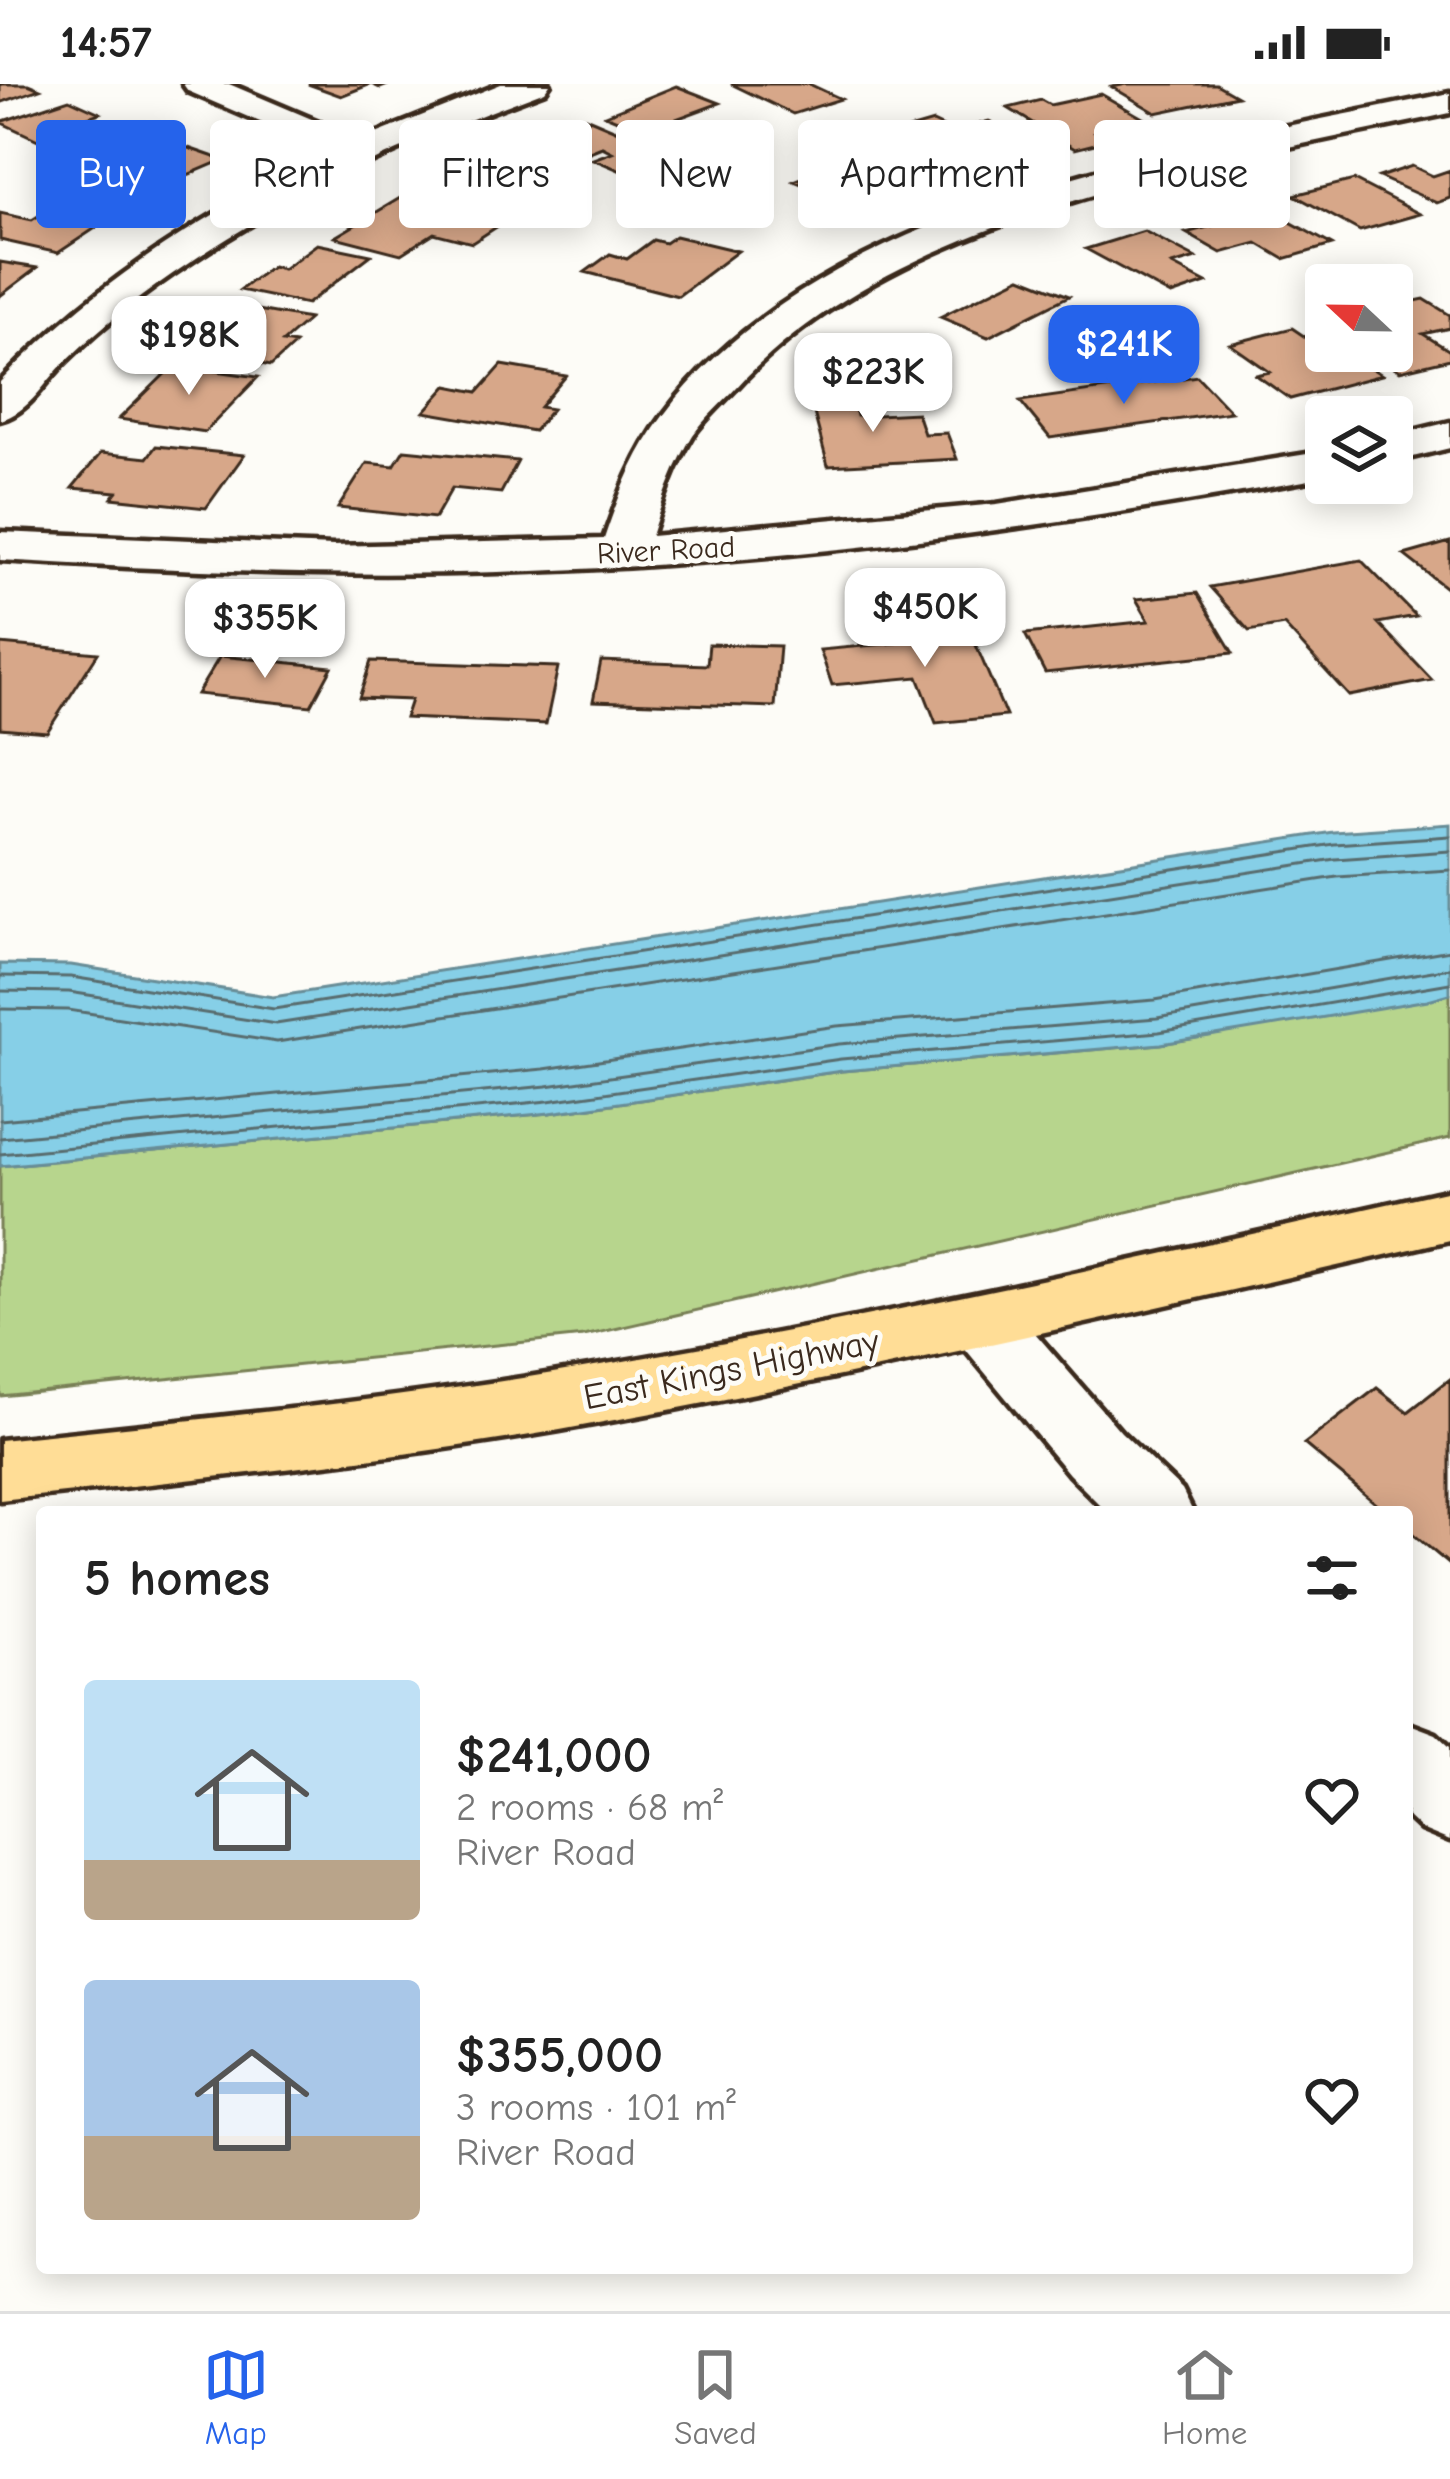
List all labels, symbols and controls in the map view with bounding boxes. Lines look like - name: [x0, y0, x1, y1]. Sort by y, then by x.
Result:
- text: 14:57: [60, 16, 152, 68]
- chip: Buy: [36, 120, 186, 228]
- chip: Rent: [210, 120, 375, 228]
- chip: Filters: [399, 120, 592, 228]
- chip: New: [616, 120, 774, 228]
- chip: Apartment: [798, 120, 1070, 228]
- chip: House: [1094, 120, 1290, 228]
- north arrow: [1305, 264, 1413, 372]
- map controls: [1305, 264, 1413, 504]
- pin: $198K: [105, 296, 273, 398]
- pin: $241K: [1040, 305, 1208, 407]
- text: $198K: [138, 312, 240, 357]
- text: $241K: [1075, 321, 1173, 366]
- pin: $223K: [789, 333, 957, 435]
- text: $223K: [821, 349, 925, 394]
- button: layers: [1305, 396, 1413, 504]
- street label: River Road: [596, 529, 736, 572]
- pin: $450K: [841, 568, 1009, 670]
- pin: $355K: [181, 579, 349, 681]
- text: $450K: [872, 584, 978, 629]
- text: $355K: [212, 595, 318, 640]
- street label: East Kings Highway: [580, 1321, 883, 1418]
- icon: filters: [1299, 1545, 1365, 1611]
- text: 5 homes: [84, 1549, 270, 1608]
- text: $241,000: [456, 1726, 652, 1785]
- icon: home: [180, 1728, 324, 1872]
- icon: heart: [1299, 1767, 1365, 1833]
- text: 2 rooms · 68 m²: [456, 1785, 723, 1830]
- text: River Road: [456, 1830, 636, 1875]
- text: $355,000: [456, 2026, 663, 2085]
- icon: home: [180, 2028, 324, 2172]
- icon: heart: [1299, 2067, 1365, 2133]
- text: 3 rooms · 101 m²: [456, 2085, 736, 2130]
- text: River Road: [456, 2130, 636, 2175]
- tab: Map: [203, 2342, 269, 2452]
- tab: Saved: [674, 2342, 757, 2452]
- tab: Home: [1162, 2342, 1247, 2452]

